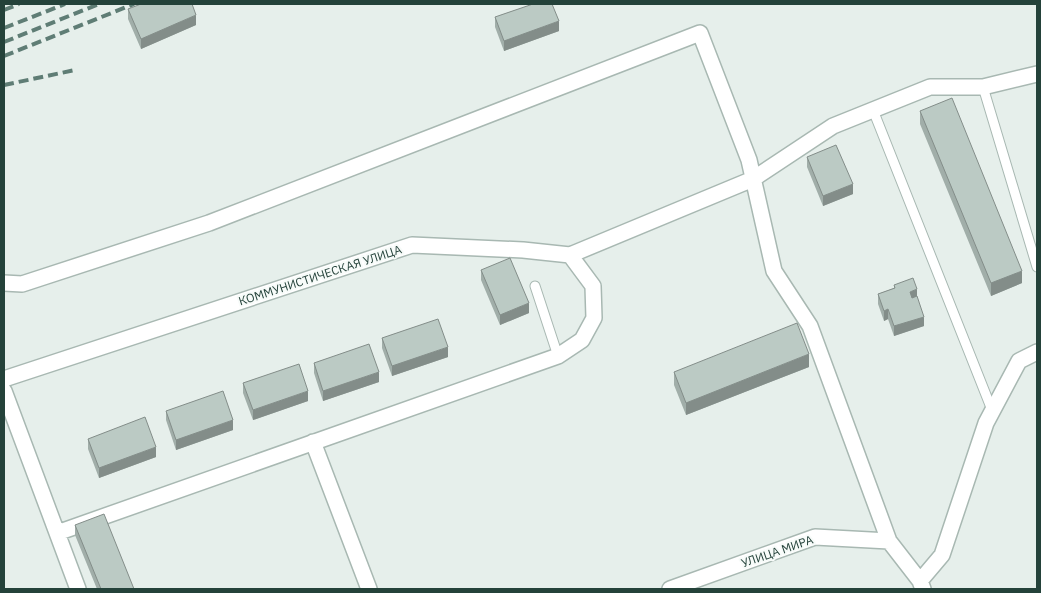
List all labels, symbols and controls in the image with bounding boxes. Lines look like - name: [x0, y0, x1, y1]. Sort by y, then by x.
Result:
- street label: КОММУНИСТИЧЕСКАЯ УЛИЦА: [237, 241, 404, 308]
- street label: УЛИЦА МИРА: [739, 532, 815, 570]

